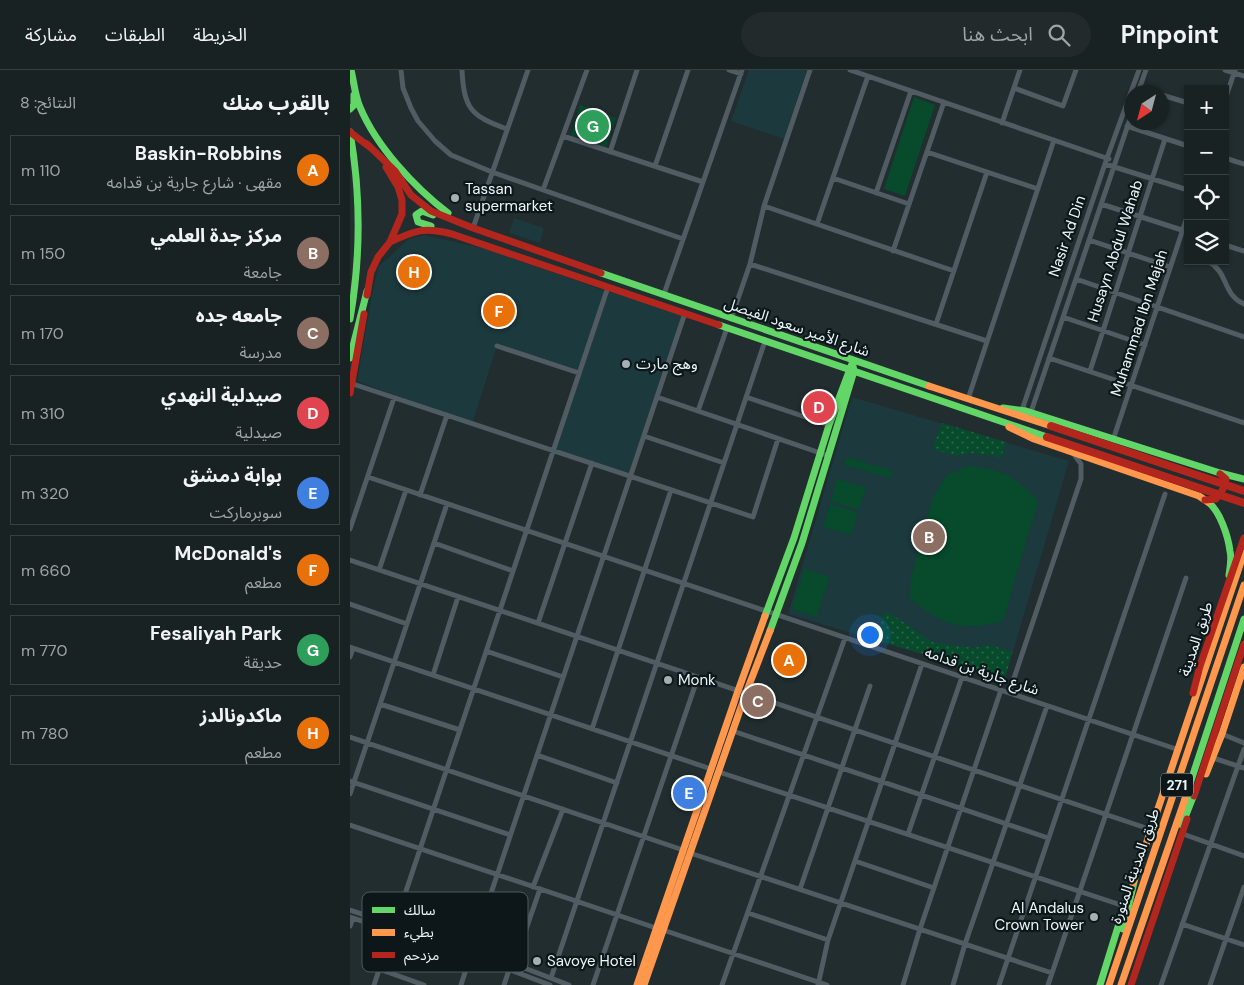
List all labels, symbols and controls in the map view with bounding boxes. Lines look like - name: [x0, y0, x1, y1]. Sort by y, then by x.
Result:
- search box: [741, 12, 1091, 57]
- text: Pinpoint: [1121, 19, 1219, 50]
- icon: search: [1045, 21, 1073, 49]
- text: ابحث هنا: [962, 22, 1033, 47]
- text: مشاركة: [25, 23, 77, 47]
- text: الطبقات: [105, 23, 165, 47]
- text: الخريطة: [193, 23, 247, 47]
- north arrow: [1124, 85, 1169, 130]
- map controls: [1184, 85, 1229, 265]
- button: +: [1184, 85, 1229, 130]
- text: بالقرب منك: [223, 89, 330, 117]
- text: النتائج: 8: [20, 92, 76, 113]
- pin: G: [577, 107, 609, 145]
- button: −: [1184, 130, 1229, 175]
- text: Baskin-Robbins: [135, 141, 282, 166]
- text: 110 m: [21, 160, 60, 181]
- text: A: [307, 160, 319, 181]
- text: مقهى · شارع جارية بن قدامه: [106, 172, 282, 193]
- button: locate: [1184, 175, 1229, 220]
- street label: Husayn Abdul Wahab: [1083, 178, 1147, 324]
- place label: Tassan supermarket: [465, 179, 553, 216]
- marker: Tassan supermarket: [449, 192, 461, 204]
- street label: Nasir Ad Din: [1044, 193, 1090, 279]
- button: layers: [1184, 220, 1229, 265]
- text: مركز جدة العلمي: [150, 223, 282, 248]
- text: 150 m: [21, 243, 65, 264]
- text: B: [308, 243, 318, 264]
- street label: Muhammad Ibn Majah: [1106, 247, 1172, 399]
- pin: H: [398, 253, 430, 291]
- text: جامعة: [243, 262, 282, 283]
- pin: F: [483, 292, 515, 330]
- street label: شارع الأمير سعود الفيصل: [721, 293, 873, 363]
- text: جامعه جده: [196, 303, 282, 328]
- text: 170 m: [21, 323, 64, 344]
- text: C: [307, 323, 319, 344]
- text: مدرسة: [239, 342, 282, 363]
- place label: وهج مارت: [636, 354, 698, 376]
- marker: وهج مارت: [620, 358, 632, 370]
- text: صيدلية النهدي: [161, 383, 282, 408]
- pin: D: [803, 388, 835, 426]
- text: 310 m: [21, 403, 65, 424]
- text: D: [307, 403, 319, 424]
- text: صيدلية: [235, 422, 282, 443]
- text: بوابة دمشق: [183, 463, 282, 488]
- text: 320 m: [21, 483, 69, 504]
- text: E: [308, 483, 318, 504]
- text: سوبرماركت: [210, 502, 282, 523]
- pin: B: [913, 518, 945, 556]
- text: McDonald's: [174, 541, 282, 566]
- text: 660 m: [21, 560, 71, 581]
- text: F: [309, 560, 317, 581]
- text: مطعم: [245, 572, 282, 593]
- street label: طريق المدينة: [1175, 599, 1217, 679]
- text: Fesaliyah Park: [150, 621, 282, 646]
- your location: [857, 622, 883, 648]
- text: 770 m: [21, 640, 67, 661]
- text: G: [307, 640, 319, 661]
- pin: A: [773, 641, 805, 679]
- street label: شارع جارية بن قدامه: [922, 642, 1042, 702]
- text: حديقة: [244, 652, 282, 673]
- place label: Monk: [678, 670, 716, 690]
- marker: Monk: [662, 674, 674, 686]
- pin: C: [742, 682, 774, 720]
- text: ماكدونالدز: [200, 703, 282, 728]
- text: 780 m: [21, 723, 68, 744]
- text: H: [307, 723, 319, 744]
- text: مطعم: [245, 742, 282, 763]
- pin: E: [673, 774, 705, 812]
- road number: 271: [1161, 774, 1193, 796]
- street label: طريق المدينة المنورة: [1106, 806, 1164, 926]
- legend: [362, 892, 528, 972]
- place label: Al Andalus Crown Tower: [994, 898, 1084, 935]
- text: سالك: [404, 901, 436, 919]
- marker: Al Andalus Crown Tower: [1088, 911, 1100, 923]
- text: بطيء: [404, 923, 434, 943]
- text: مزدحم: [404, 946, 439, 966]
- place label: Savoye Hotel: [547, 951, 636, 971]
- marker: Savoye Hotel: [531, 955, 543, 967]

